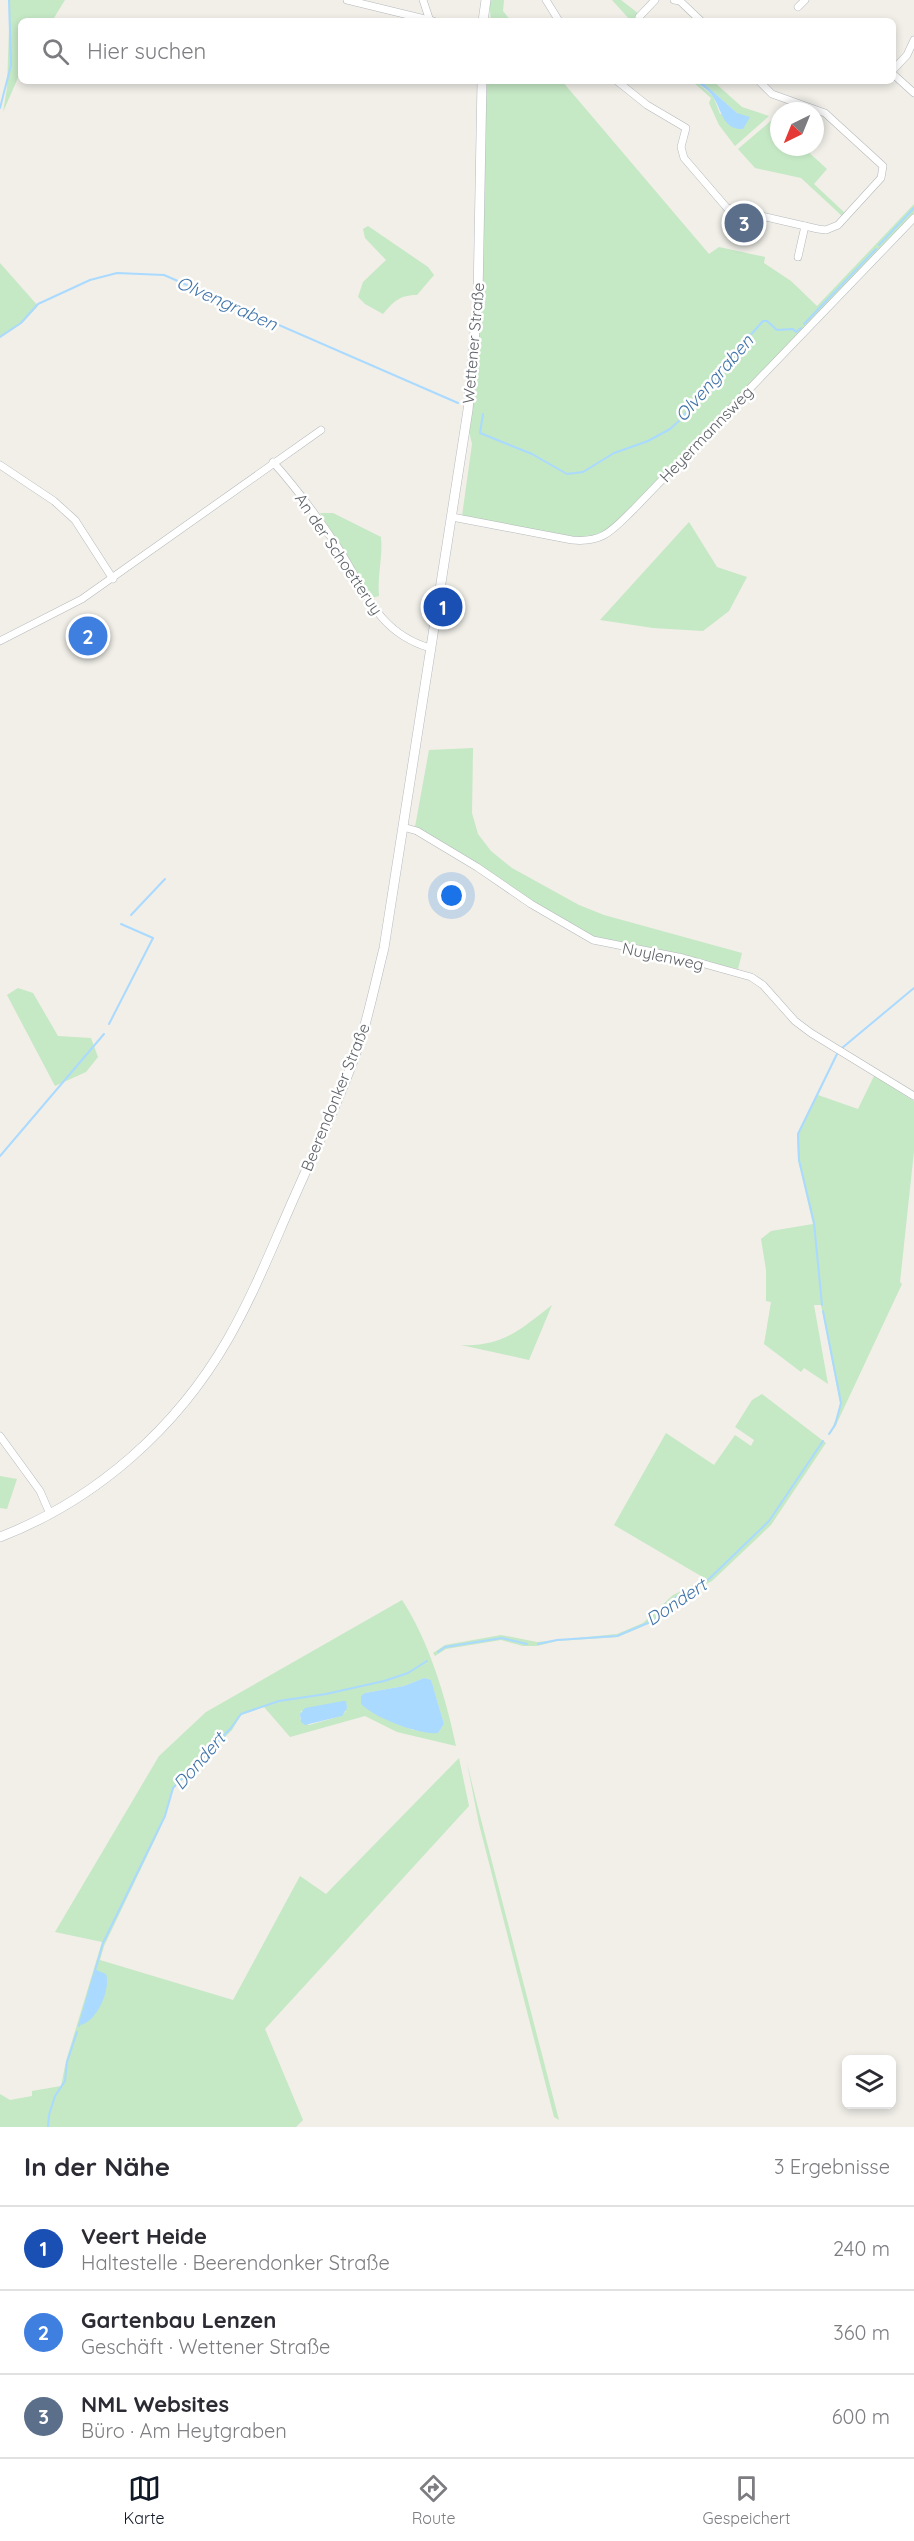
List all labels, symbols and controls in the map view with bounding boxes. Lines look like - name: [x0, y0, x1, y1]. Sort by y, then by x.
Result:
- search box: [18, 18, 896, 84]
- icon: search: [39, 35, 72, 68]
- text: Hier suchen: [87, 37, 206, 65]
- north arrow: [770, 102, 824, 156]
- pin: 3: [724, 200, 764, 246]
- water label: Olvengraben: [173, 271, 281, 336]
- street label: Wettener Straße: [458, 282, 488, 404]
- water label: Olvengraben: [670, 329, 758, 426]
- street label: Heyermannsweg: [655, 382, 757, 486]
- street label: An der Schoetteruy: [291, 489, 387, 619]
- pin: 1: [424, 584, 462, 630]
- pin: 2: [68, 614, 107, 658]
- your location: [437, 881, 466, 910]
- street label: Nuylenweg: [621, 938, 705, 974]
- street label: Beerendonker Straße: [296, 1020, 374, 1174]
- water label: Dondert: [641, 1572, 712, 1631]
- water label: Dondert: [168, 1726, 231, 1794]
- map controls: [842, 2055, 896, 2109]
- button: layers: [842, 2055, 896, 2109]
- text: In der Nähe: [24, 2150, 170, 2183]
- text: 3 Ergebnisse: [774, 2154, 890, 2179]
- text: Veert Heide: [81, 2222, 207, 2250]
- text: 1: [40, 2236, 47, 2261]
- text: 240 m: [833, 2236, 890, 2261]
- text: Haltestelle · Beerendonker Straße: [81, 2250, 390, 2275]
- text: Gartenbau Lenzen: [81, 2306, 276, 2334]
- text: 2: [38, 2320, 49, 2345]
- text: 360 m: [833, 2320, 890, 2345]
- text: Geschäft · Wettener Straße: [81, 2334, 330, 2359]
- text: NML Websites: [81, 2390, 229, 2418]
- text: 3: [38, 2404, 49, 2429]
- text: 600 m: [832, 2404, 890, 2429]
- text: Büro · Am Heytgraben: [81, 2418, 287, 2443]
- tab: Karte: [124, 2472, 165, 2528]
- tab: Route: [412, 2472, 456, 2528]
- tab: Gespeichert: [703, 2472, 790, 2528]

